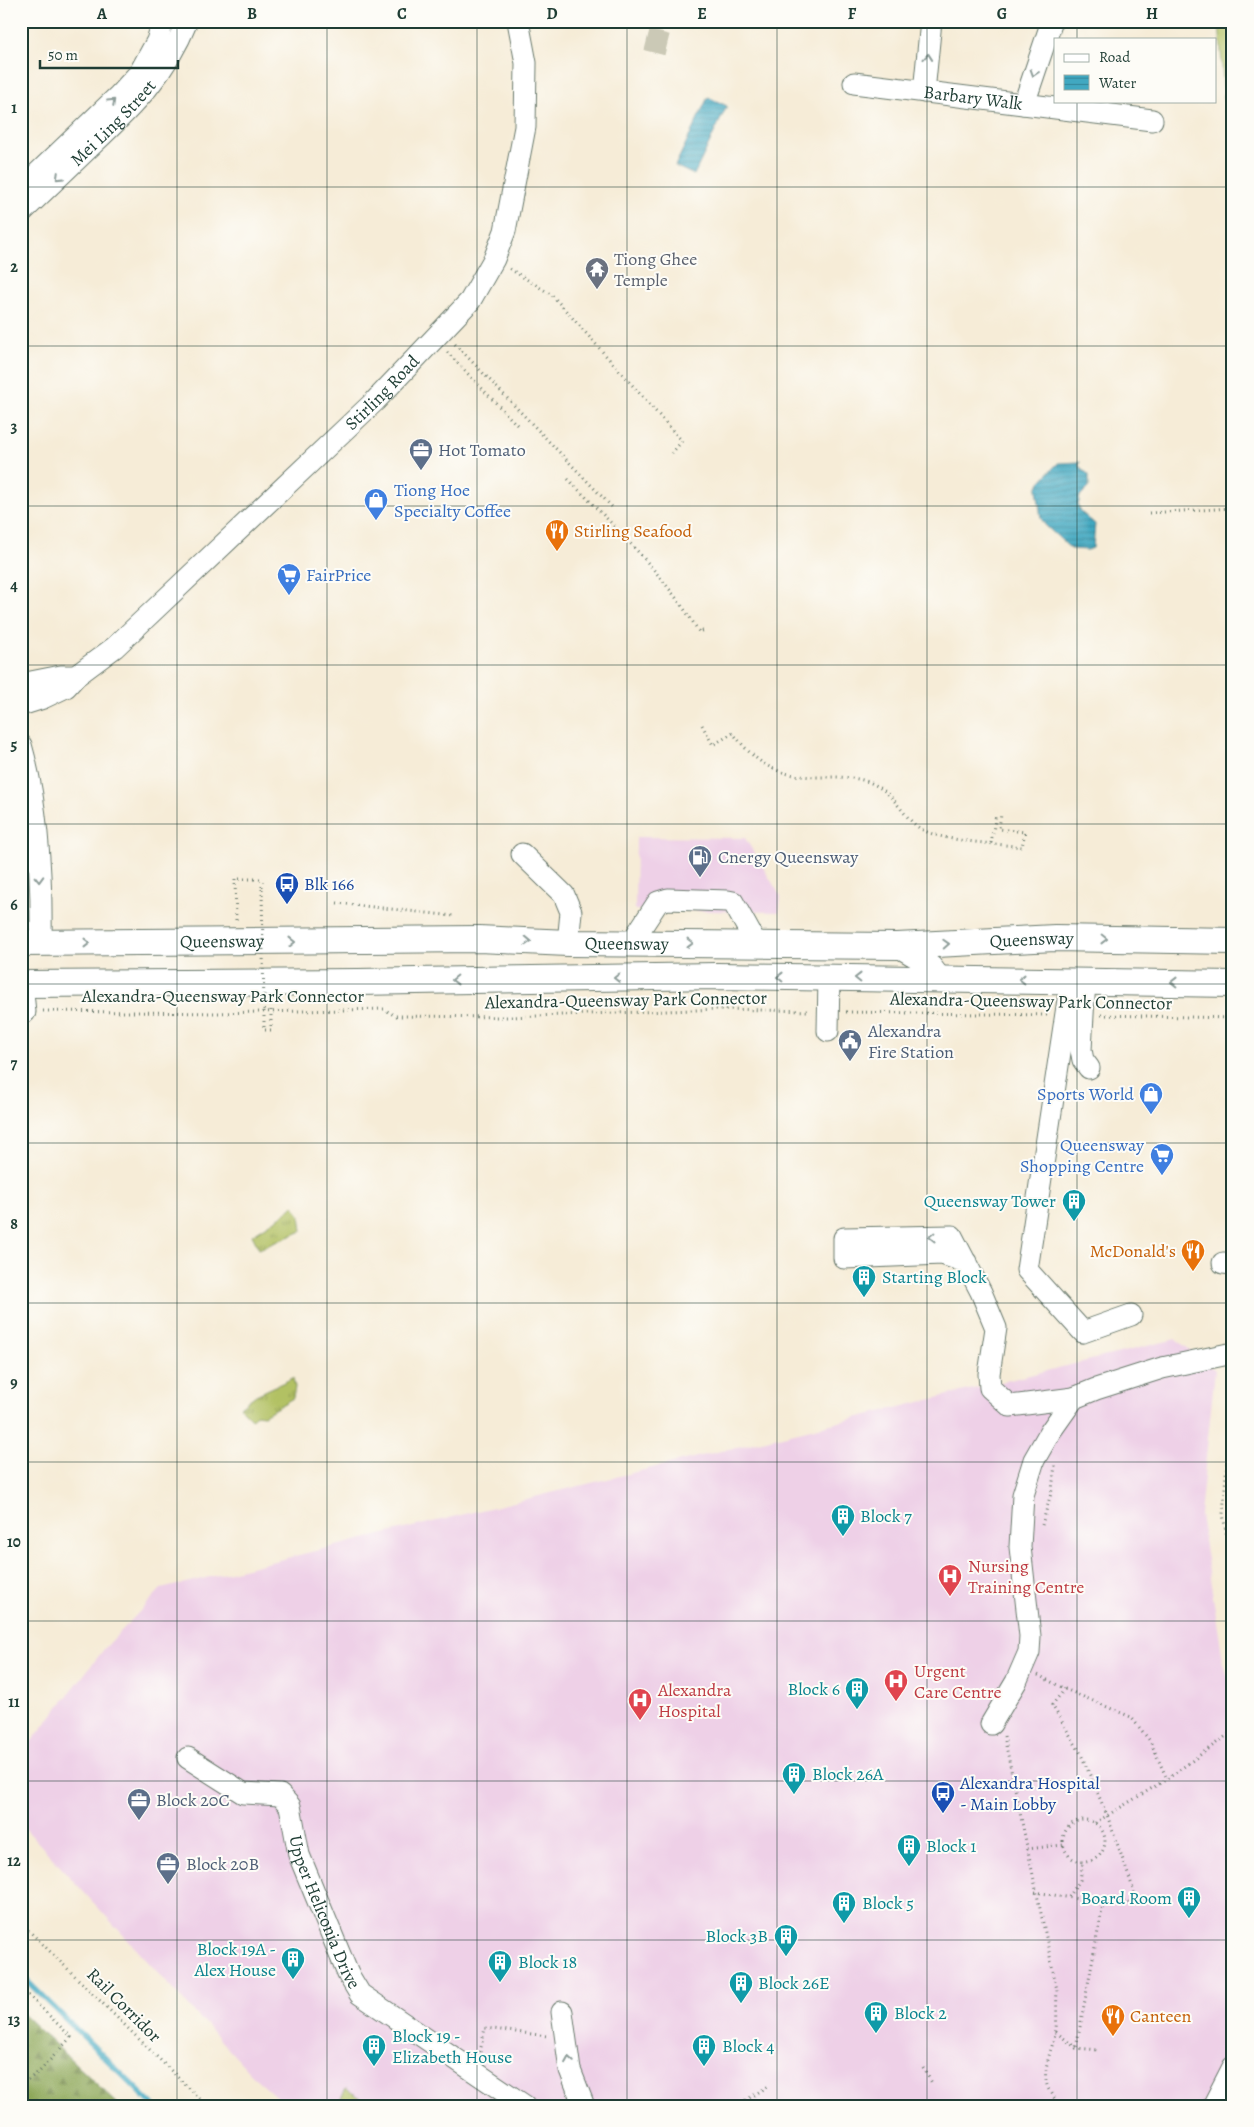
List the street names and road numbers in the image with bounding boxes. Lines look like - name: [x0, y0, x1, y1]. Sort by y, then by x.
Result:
- street label: Mei Ling Street: [65, 75, 161, 171]
- street label: Barbary Walk: [922, 80, 1024, 116]
- street label: Stirling Road: [340, 349, 425, 435]
- street label: Queensway: [989, 926, 1075, 953]
- street label: Queensway: [180, 929, 265, 954]
- street label: Queensway: [585, 931, 670, 956]
- street label: Alexandra-Queensway Park Connector: [81, 984, 364, 1008]
- street label: Alexandra-Queensway Park Connector: [484, 986, 767, 1014]
- street label: Alexandra-Queensway Park Connector: [889, 987, 1172, 1015]
- street label: Upper Heliconia Drive: [284, 1833, 366, 1993]
- street label: Rail Corridor: [81, 1962, 167, 2048]

